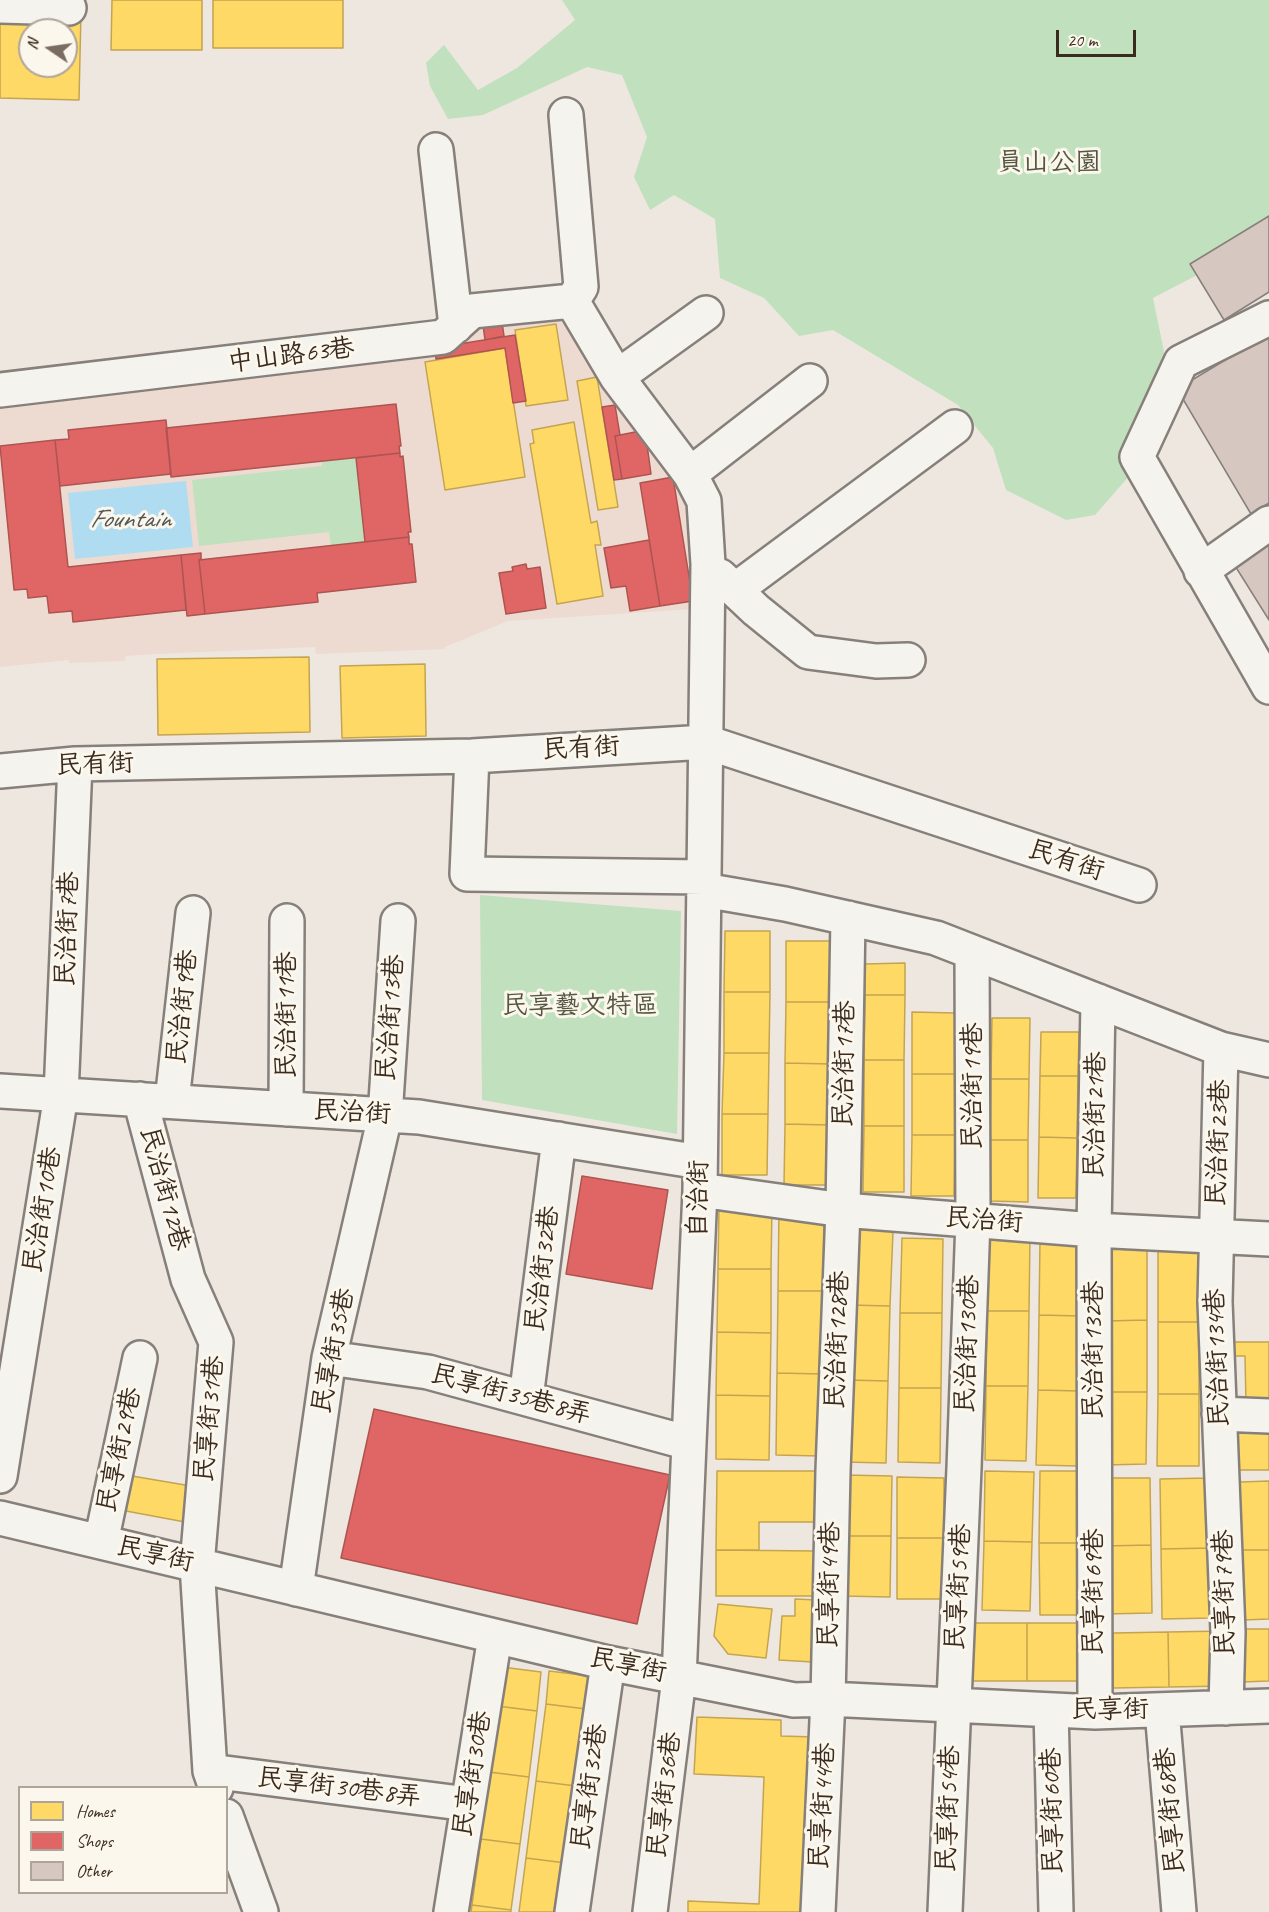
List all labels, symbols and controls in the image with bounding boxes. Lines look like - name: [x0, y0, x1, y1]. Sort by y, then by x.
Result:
- north arrow: [18, 18, 78, 78]
- scale bar: [1059, 18, 1138, 56]
- text: 20 m: [1067, 29, 1098, 51]
- text: N: [22, 37, 43, 51]
- park label: 員山公園: [997, 147, 1101, 179]
- street label: 中山路63巷: [226, 333, 356, 379]
- water label: Fountain: [90, 504, 170, 536]
- street label: 民有街: [541, 731, 621, 767]
- street label: 民有街: [55, 748, 135, 782]
- street label: 民有街: [1024, 834, 1108, 888]
- street label: 民治街7巷: [50, 871, 86, 987]
- street label: 民治街9巷: [161, 948, 205, 1066]
- street label: 民治街11巷: [271, 951, 303, 1079]
- street label: 民治街13巷: [371, 953, 411, 1083]
- park label: 民享藝文特區: [502, 990, 658, 1022]
- street label: 民治街17巷: [828, 1000, 862, 1128]
- street label: 民治街19巷: [957, 1022, 989, 1150]
- street label: 民治街21巷: [1079, 1051, 1113, 1179]
- street label: 民治街23巷: [1201, 1079, 1237, 1207]
- street label: 民治街: [312, 1095, 392, 1131]
- street label: 民治街12巷: [132, 1123, 196, 1255]
- street label: 民治街10巷: [18, 1145, 68, 1275]
- street label: 自治街: [683, 1160, 715, 1238]
- street label: 民治街: [944, 1203, 1024, 1239]
- street label: 民治街32巷: [520, 1204, 566, 1334]
- street label: 民治街128巷: [820, 1270, 856, 1410]
- street label: 民治街130巷: [950, 1274, 986, 1414]
- street label: 民治街132巷: [1078, 1280, 1110, 1420]
- street label: 民享街35巷: [307, 1285, 361, 1417]
- street label: 民治街134巷: [1200, 1288, 1236, 1428]
- street label: 民享街31巷: [189, 1354, 231, 1484]
- street label: 民享街35巷8弄: [427, 1359, 595, 1431]
- street label: 民享街29巷: [91, 1384, 149, 1516]
- street label: 民享街49巷: [813, 1521, 847, 1649]
- street label: 民享街59巷: [940, 1523, 978, 1651]
- street label: 民享街69巷: [1078, 1528, 1110, 1656]
- street label: 民享街79巷: [1208, 1529, 1242, 1657]
- street label: 民享街: [113, 1531, 197, 1579]
- street label: 民享街: [587, 1643, 669, 1689]
- street label: 民享街: [1071, 1694, 1149, 1726]
- street label: 民享街30巷: [448, 1709, 498, 1839]
- street label: 民享街32巷: [566, 1722, 614, 1852]
- street label: 民享街36巷: [642, 1730, 688, 1860]
- street label: 民享街44巷: [804, 1742, 842, 1870]
- street label: 民享街54巷: [931, 1745, 967, 1873]
- street label: 民享街68巷: [1150, 1746, 1192, 1876]
- street label: 民享街60巷: [1036, 1747, 1070, 1875]
- street label: 民享街30巷8弄: [255, 1762, 423, 1814]
- legend: [18, 1786, 228, 1894]
- text: Homes: [76, 1800, 115, 1822]
- text: Shops: [76, 1830, 113, 1852]
- text: Other: [76, 1860, 112, 1882]

